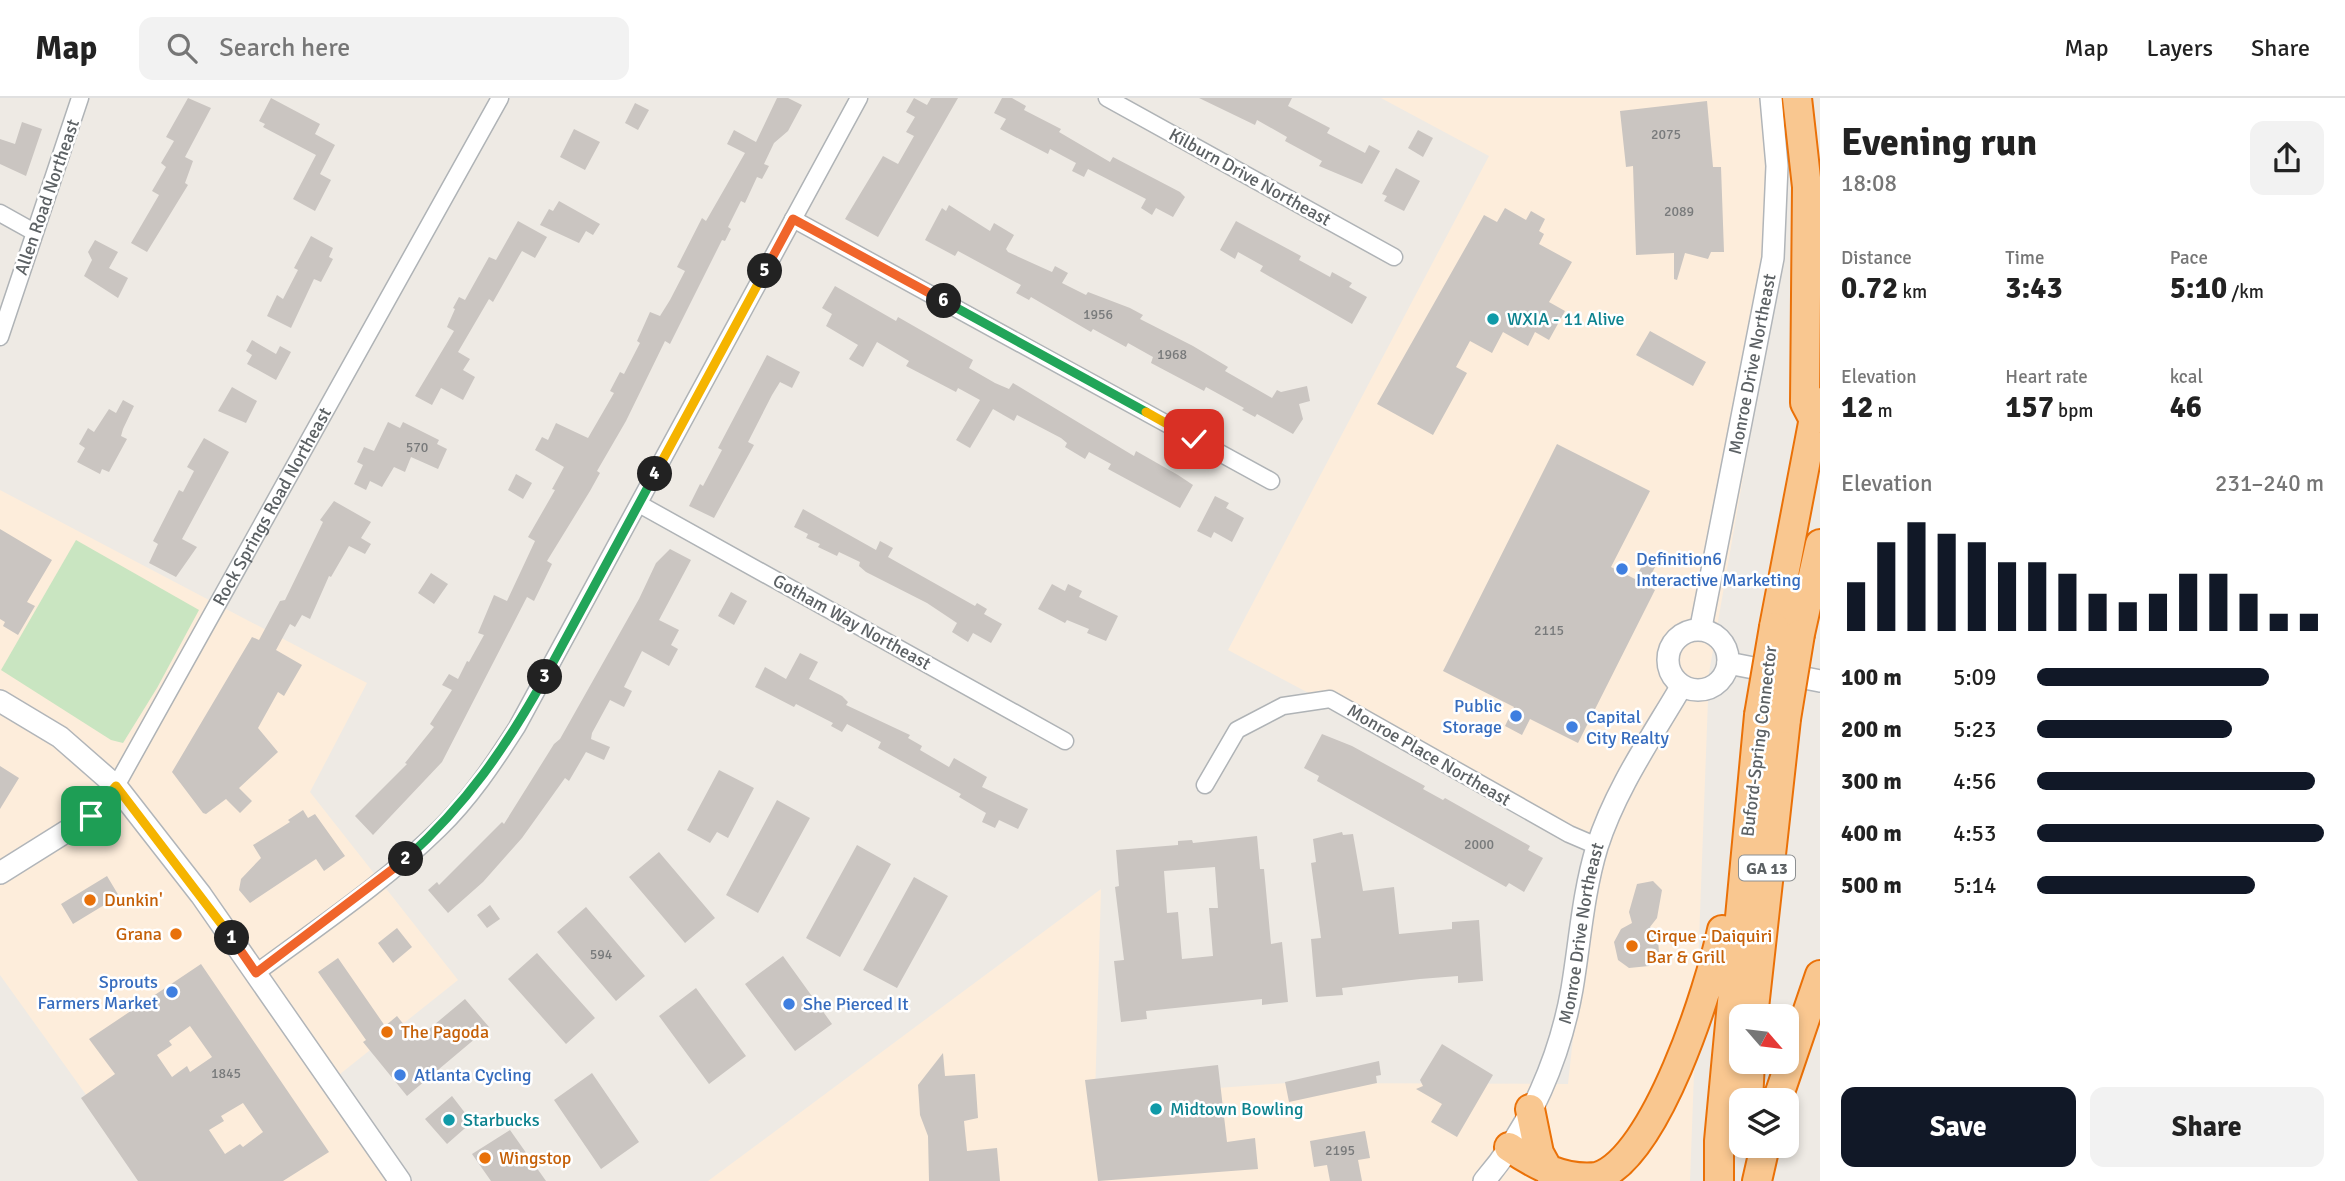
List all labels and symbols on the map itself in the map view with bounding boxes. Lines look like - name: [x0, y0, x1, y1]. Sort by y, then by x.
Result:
- street label: Allen Road Northeast: [10, 116, 84, 278]
- street label: Kilburn Drive Northeast: [1165, 123, 1335, 231]
- house number: 2075: [1651, 126, 1681, 143]
- house number: 2089: [1664, 203, 1694, 220]
- pin: 5: [748, 254, 782, 288]
- street label: Monroe Drive Northeast: [1724, 272, 1781, 456]
- pin: 6: [926, 284, 962, 318]
- house number: 1956: [1083, 306, 1113, 323]
- place label: WXIA - 11 Alive: [1507, 308, 1624, 330]
- marker: WXIA - 11 Alive: [1485, 311, 1501, 327]
- house number: 1968: [1157, 346, 1187, 363]
- street label: Rock Springs Road Northeast: [208, 404, 336, 610]
- pin: [1164, 409, 1224, 469]
- house number: 570: [406, 439, 428, 456]
- pin: 4: [638, 456, 672, 492]
- place label: Definition6 Interactive Marketing: [1636, 548, 1801, 591]
- marker: Definition6 Interactive Marketing: [1614, 561, 1630, 577]
- street label: Gotham Way Northeast: [769, 569, 935, 675]
- house number: 2115: [1534, 622, 1564, 639]
- street label: Buford-Spring Connector: [1736, 644, 1782, 838]
- pin: 3: [528, 660, 562, 694]
- place label: Public Storage: [1442, 695, 1502, 738]
- street label: Monroe Place Northeast: [1343, 699, 1515, 811]
- place label: Capital City Realty: [1586, 706, 1669, 749]
- marker: Public Storage: [1508, 708, 1524, 724]
- marker: Capital City Realty: [1564, 719, 1580, 735]
- pin: [61, 786, 121, 846]
- house number: 2000: [1464, 836, 1494, 853]
- street label: Monroe Drive Northeast: [1554, 840, 1609, 1026]
- pin: 2: [388, 842, 424, 876]
- road number: GA 13: [1739, 856, 1795, 880]
- place label: Dunkin': [104, 889, 163, 911]
- marker: Dunkin': [82, 892, 98, 908]
- pin: 1: [215, 920, 250, 956]
- place label: Grana: [116, 923, 162, 945]
- place label: Cirque - Daiquiri Bar & Grill: [1646, 925, 1772, 968]
- marker: Grana: [168, 926, 184, 942]
- marker: Cirque - Daiquiri Bar & Grill: [1624, 938, 1640, 954]
- house number: 594: [590, 946, 613, 963]
- place label: Sprouts Farmers Market: [37, 971, 158, 1014]
- marker: Sprouts Farmers Market: [164, 984, 180, 1000]
- place label: She Pierced It: [803, 993, 909, 1015]
- marker: She Pierced It: [781, 996, 797, 1012]
- north arrow: [1729, 1004, 1799, 1074]
- place label: The Pagoda: [401, 1021, 489, 1043]
- marker: The Pagoda: [379, 1024, 395, 1040]
- place label: Atlanta Cycling: [414, 1064, 532, 1086]
- house number: 1845: [211, 1065, 241, 1082]
- marker: Atlanta Cycling: [392, 1067, 408, 1083]
- place label: Midtown Bowling: [1170, 1098, 1304, 1120]
- marker: Midtown Bowling: [1148, 1101, 1164, 1117]
- place label: Starbucks: [463, 1109, 540, 1131]
- marker: Starbucks: [441, 1112, 457, 1128]
- house number: 2195: [1325, 1142, 1355, 1159]
- place label: Wingstop: [499, 1147, 571, 1169]
- marker: Wingstop: [477, 1150, 493, 1166]

